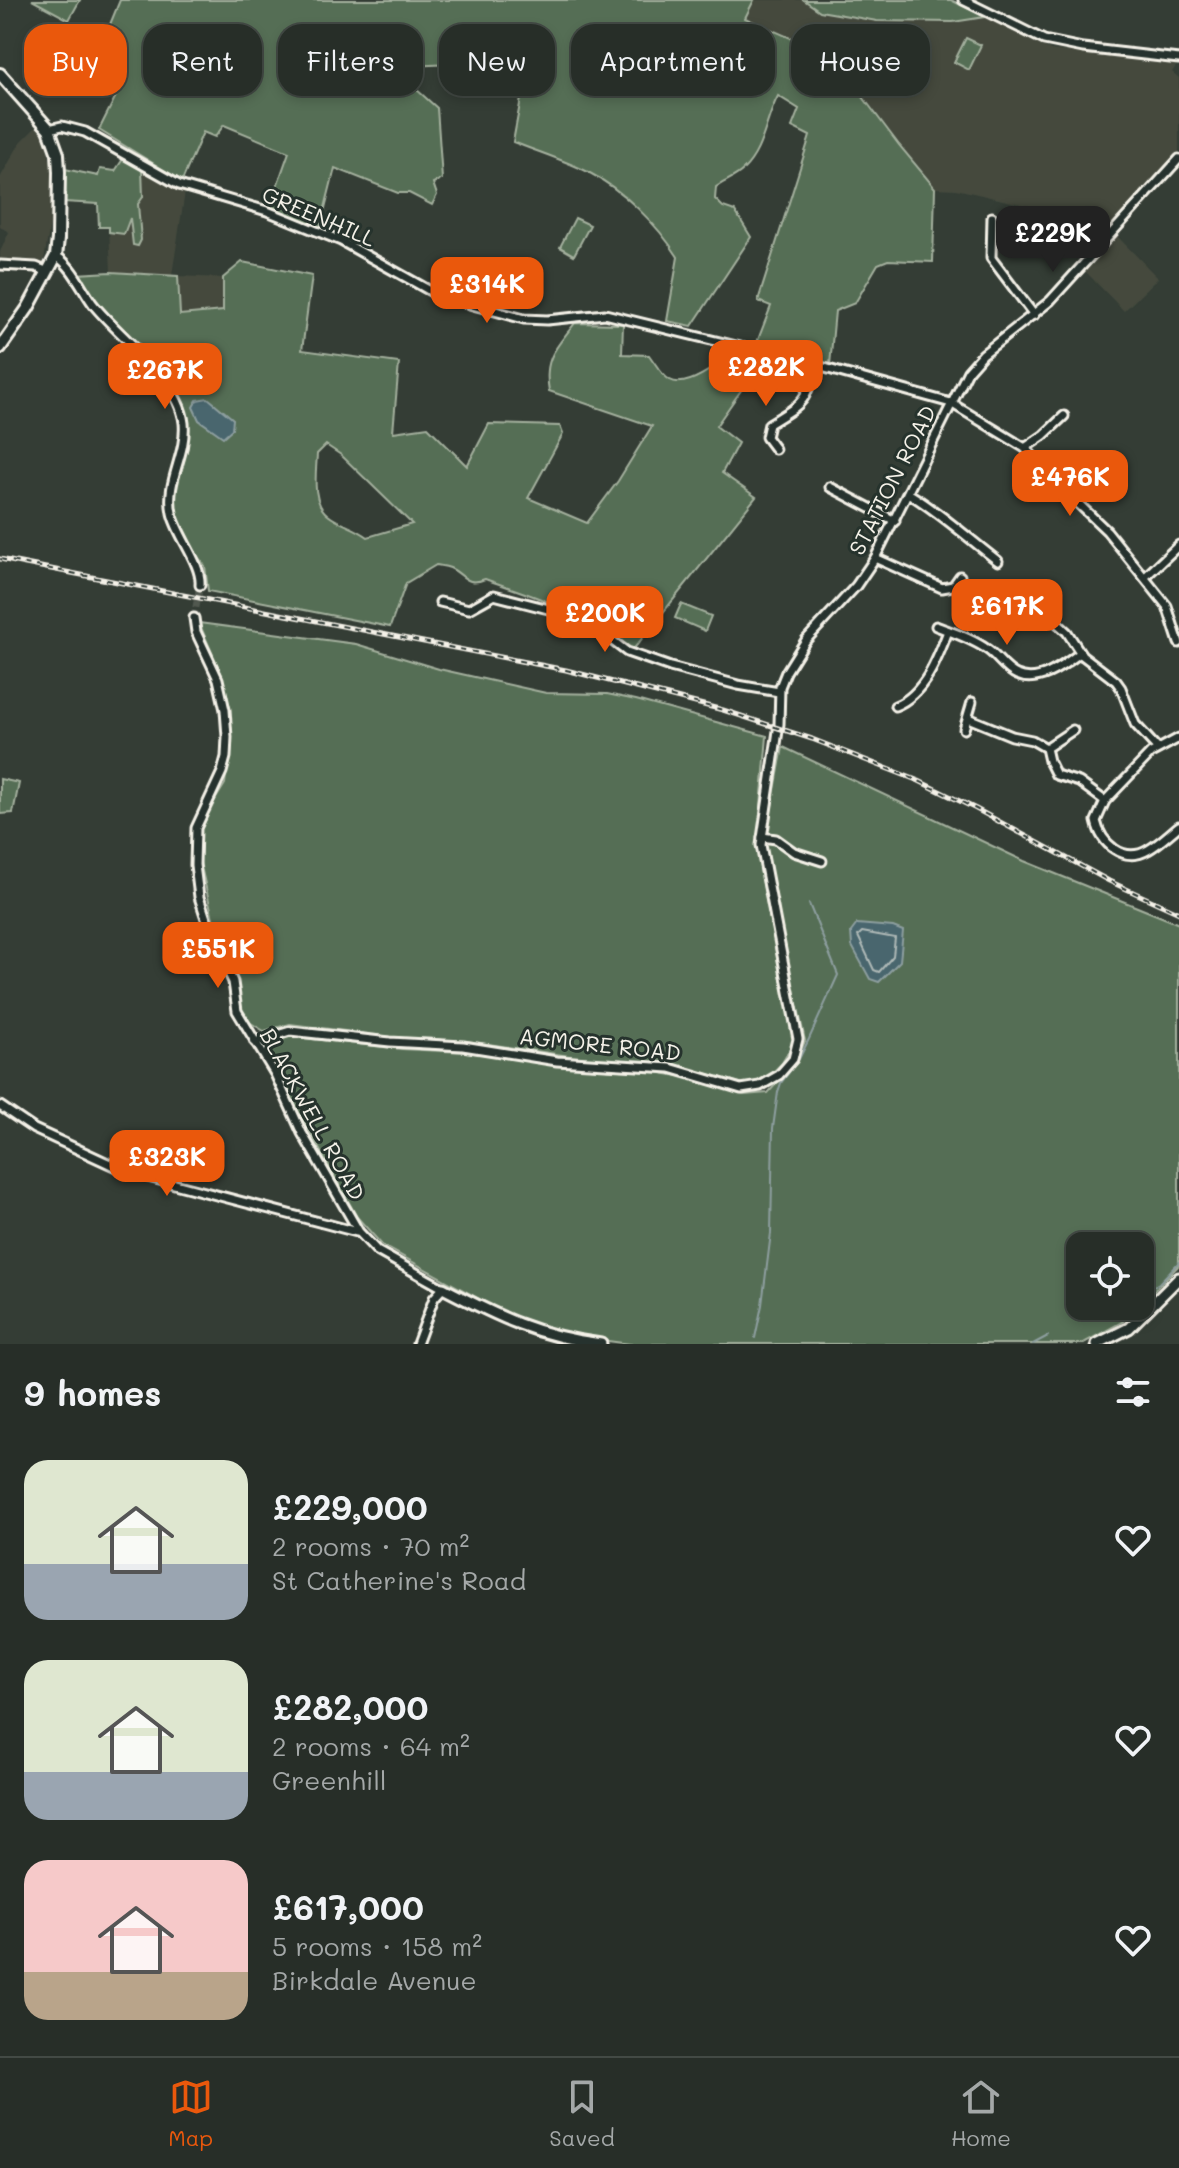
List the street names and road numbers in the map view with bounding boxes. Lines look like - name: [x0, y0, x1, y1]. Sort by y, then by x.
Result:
- street label: GREENHILL: [258, 179, 380, 253]
- street label: STATION ROAD: [842, 400, 942, 560]
- street label: AGMORE ROAD: [518, 1021, 682, 1067]
- street label: BLACKWELL ROAD: [254, 1023, 372, 1205]

